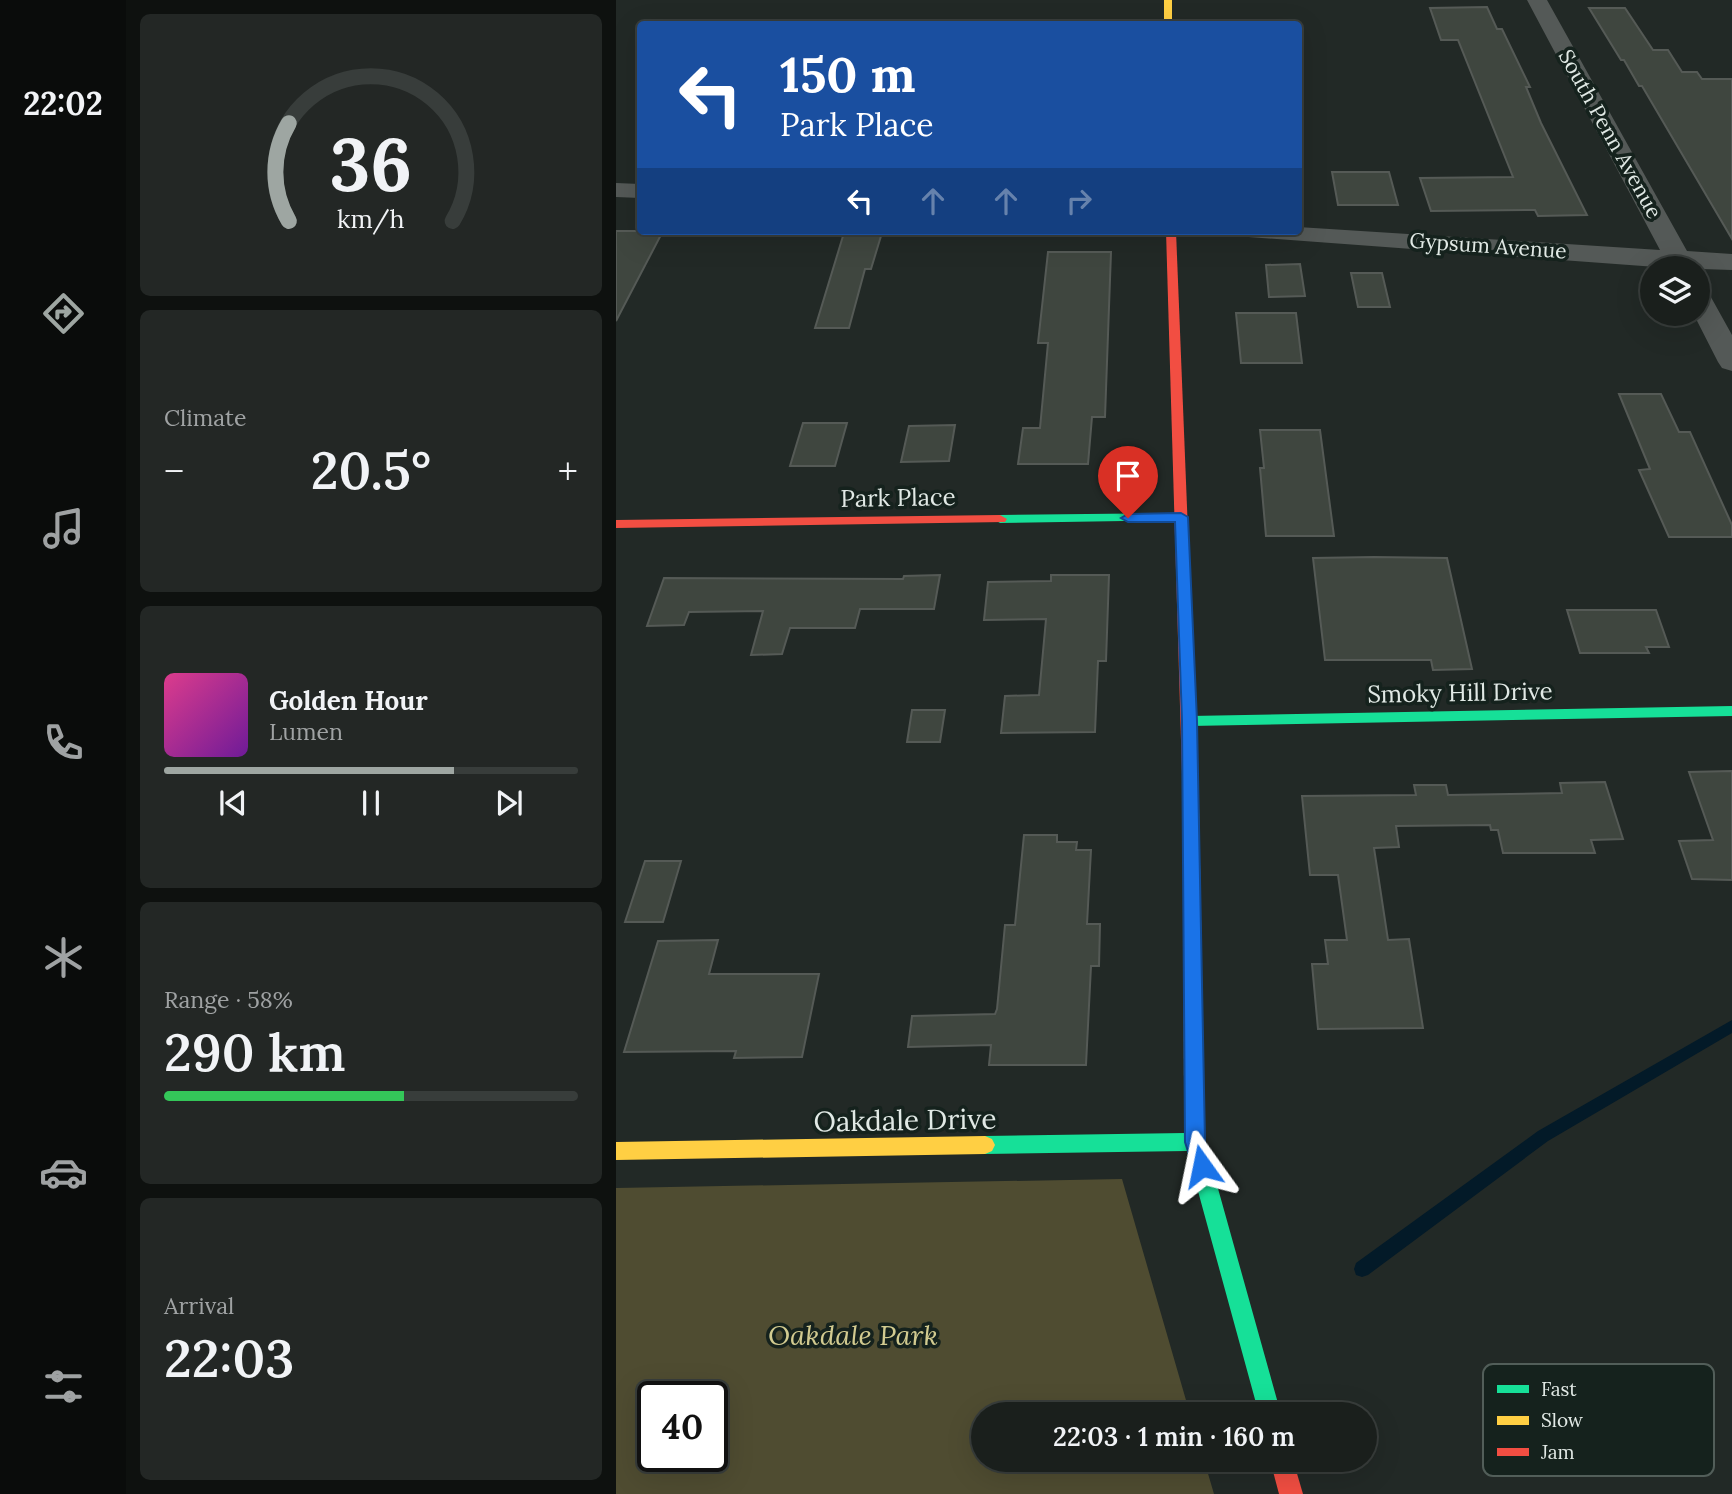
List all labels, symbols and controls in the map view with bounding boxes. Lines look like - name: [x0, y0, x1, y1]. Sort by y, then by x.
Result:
- text: 150 m: [780, 43, 916, 105]
- street label: South Penn Avenue: [1553, 44, 1668, 223]
- icon: left: [665, 49, 756, 140]
- text: 22:02: [23, 83, 103, 124]
- text: Park Place: [780, 104, 934, 145]
- text: 36: [330, 118, 412, 211]
- icon: left: [841, 182, 879, 220]
- icon: ahead: [914, 182, 952, 220]
- icon: ahead: [987, 182, 1025, 220]
- icon: right: [1060, 182, 1098, 220]
- text: km/h: [337, 203, 405, 235]
- street label: Gypsum Avenue: [1409, 227, 1568, 264]
- map controls: [1640, 256, 1710, 326]
- button: layers: [1640, 256, 1710, 326]
- icon: directions: [39, 289, 88, 338]
- text: Climate: [164, 403, 246, 432]
- text: 20.5°: [311, 437, 431, 503]
- pin: [1098, 446, 1158, 518]
- text: −: [164, 447, 184, 495]
- text: +: [558, 447, 578, 495]
- icon: arrive: [1109, 457, 1147, 495]
- street label: Park Place: [840, 481, 956, 514]
- icon: music: [39, 504, 88, 553]
- street label: Smoky Hill Drive: [1367, 675, 1553, 710]
- text: Golden Hour: [269, 684, 428, 717]
- text: Lumen: [269, 717, 343, 746]
- icon: phone: [39, 718, 88, 767]
- icon: previous: [214, 784, 252, 822]
- icon: pause: [352, 784, 390, 822]
- icon: next: [490, 784, 528, 822]
- icon: climate: [39, 933, 88, 982]
- text: Range · 58%: [164, 985, 293, 1014]
- text: 290 km: [164, 1019, 346, 1085]
- street label: Oakdale Drive: [813, 1100, 997, 1140]
- position arrow: [1165, 1129, 1239, 1203]
- icon: car: [39, 1148, 88, 1197]
- text: Arrival: [164, 1291, 234, 1320]
- park label: Oakdale Park: [768, 1317, 938, 1353]
- text: 22:03: [164, 1325, 294, 1391]
- icon: filters: [39, 1362, 88, 1411]
- legend: [1483, 1364, 1714, 1476]
- text: Fast: [1541, 1377, 1577, 1401]
- speed limit sign: 40: [637, 1381, 728, 1472]
- text: Slow: [1541, 1408, 1584, 1432]
- text: 22:03 · 1 min · 160 m: [1053, 1420, 1295, 1453]
- text: Jam: [1540, 1440, 1575, 1464]

